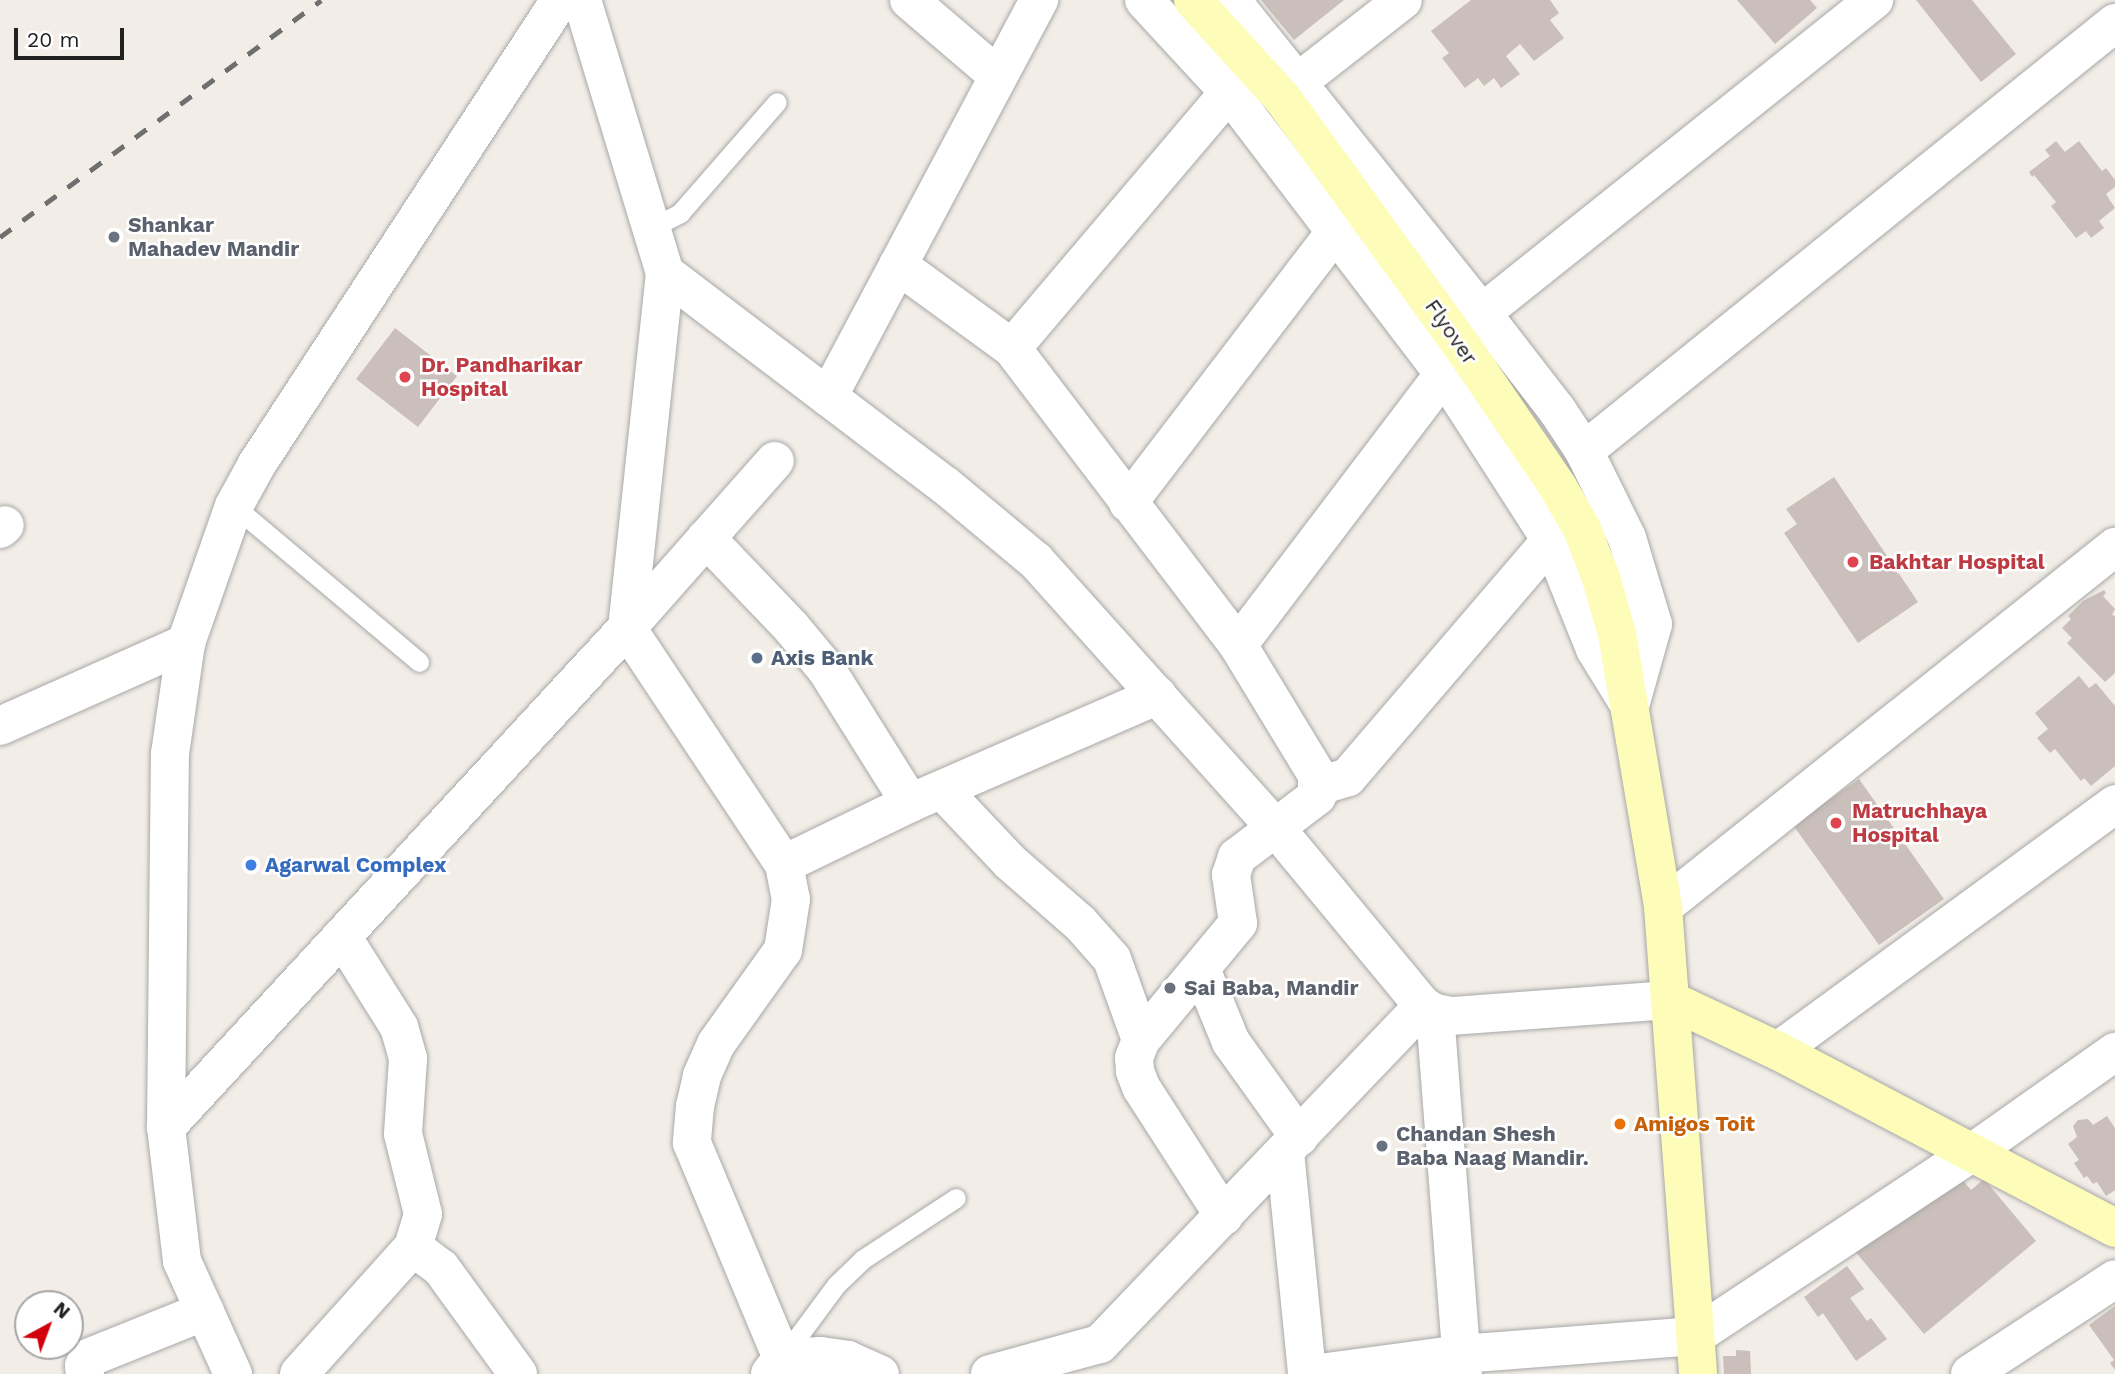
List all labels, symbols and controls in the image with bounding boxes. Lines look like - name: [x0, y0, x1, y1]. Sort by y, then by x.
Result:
- scale bar: [18, 14, 128, 58]
- text: 20 m: [27, 27, 79, 52]
- place label: Shankar Mahadev Mandir: [128, 212, 300, 262]
- marker: Shankar Mahadev Mandir: [106, 229, 122, 245]
- street label: Flyover: [1420, 295, 1482, 369]
- place label: Dr. Pandharikar Hospital: [421, 352, 582, 402]
- marker: Dr. Pandharikar Hospital: [395, 367, 415, 387]
- place label: Bakhtar Hospital: [1869, 549, 2045, 575]
- marker: Bakhtar Hospital: [1843, 552, 1863, 572]
- place label: Axis Bank: [771, 645, 874, 671]
- marker: Axis Bank: [749, 650, 765, 666]
- place label: Matruchhaya Hospital: [1852, 798, 1987, 848]
- marker: Matruchhaya Hospital: [1826, 813, 1846, 833]
- place label: Agarwal Complex: [265, 852, 447, 878]
- marker: Agarwal Complex: [243, 857, 259, 873]
- place label: Sai Baba, Mandir: [1184, 975, 1359, 1001]
- marker: Sai Baba, Mandir: [1162, 980, 1178, 996]
- place label: Amigos Toit: [1634, 1111, 1755, 1137]
- marker: Amigos Toit: [1612, 1116, 1628, 1132]
- place label: Chandan Shesh Baba Naag Mandir.: [1396, 1121, 1589, 1171]
- marker: Chandan Shesh Baba Naag Mandir.: [1374, 1138, 1390, 1154]
- north arrow: [14, 1290, 84, 1360]
- text: N: [49, 1297, 75, 1324]

